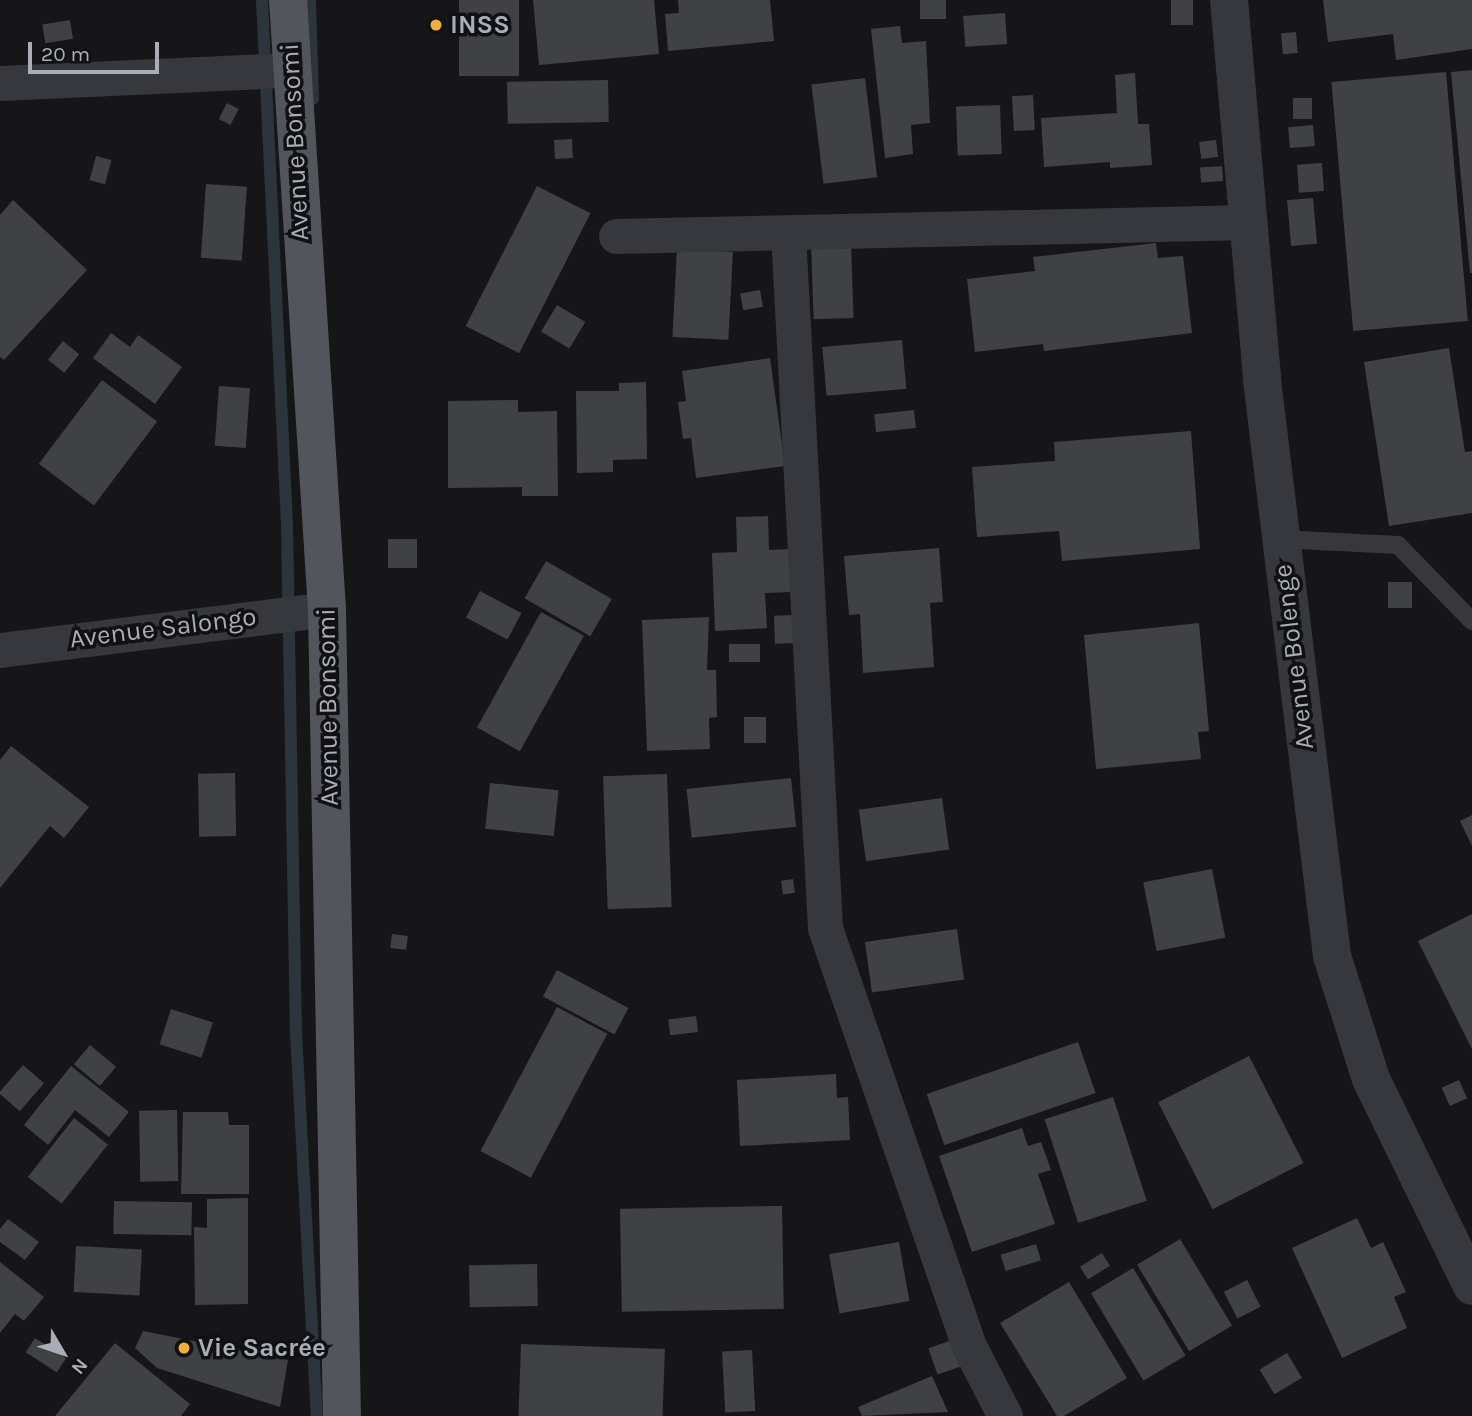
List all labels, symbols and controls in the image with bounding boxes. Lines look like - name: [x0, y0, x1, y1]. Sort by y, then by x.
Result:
- place label: INSS: [450, 9, 510, 41]
- marker: INSS: [428, 17, 444, 33]
- scale bar: [32, 28, 163, 72]
- text: 20 m: [41, 42, 90, 66]
- street label: Avenue Bonsomi: [274, 42, 316, 242]
- street label: Avenue Bolenge: [1267, 563, 1321, 751]
- street label: Avenue Salongo: [68, 601, 258, 655]
- street label: Avenue Bonsomi: [311, 608, 345, 806]
- north arrow: [28, 1318, 98, 1388]
- place label: Vie Sacrée: [198, 1332, 326, 1364]
- marker: Vie Sacrée: [176, 1340, 192, 1356]
- text: N: [66, 1354, 92, 1378]

